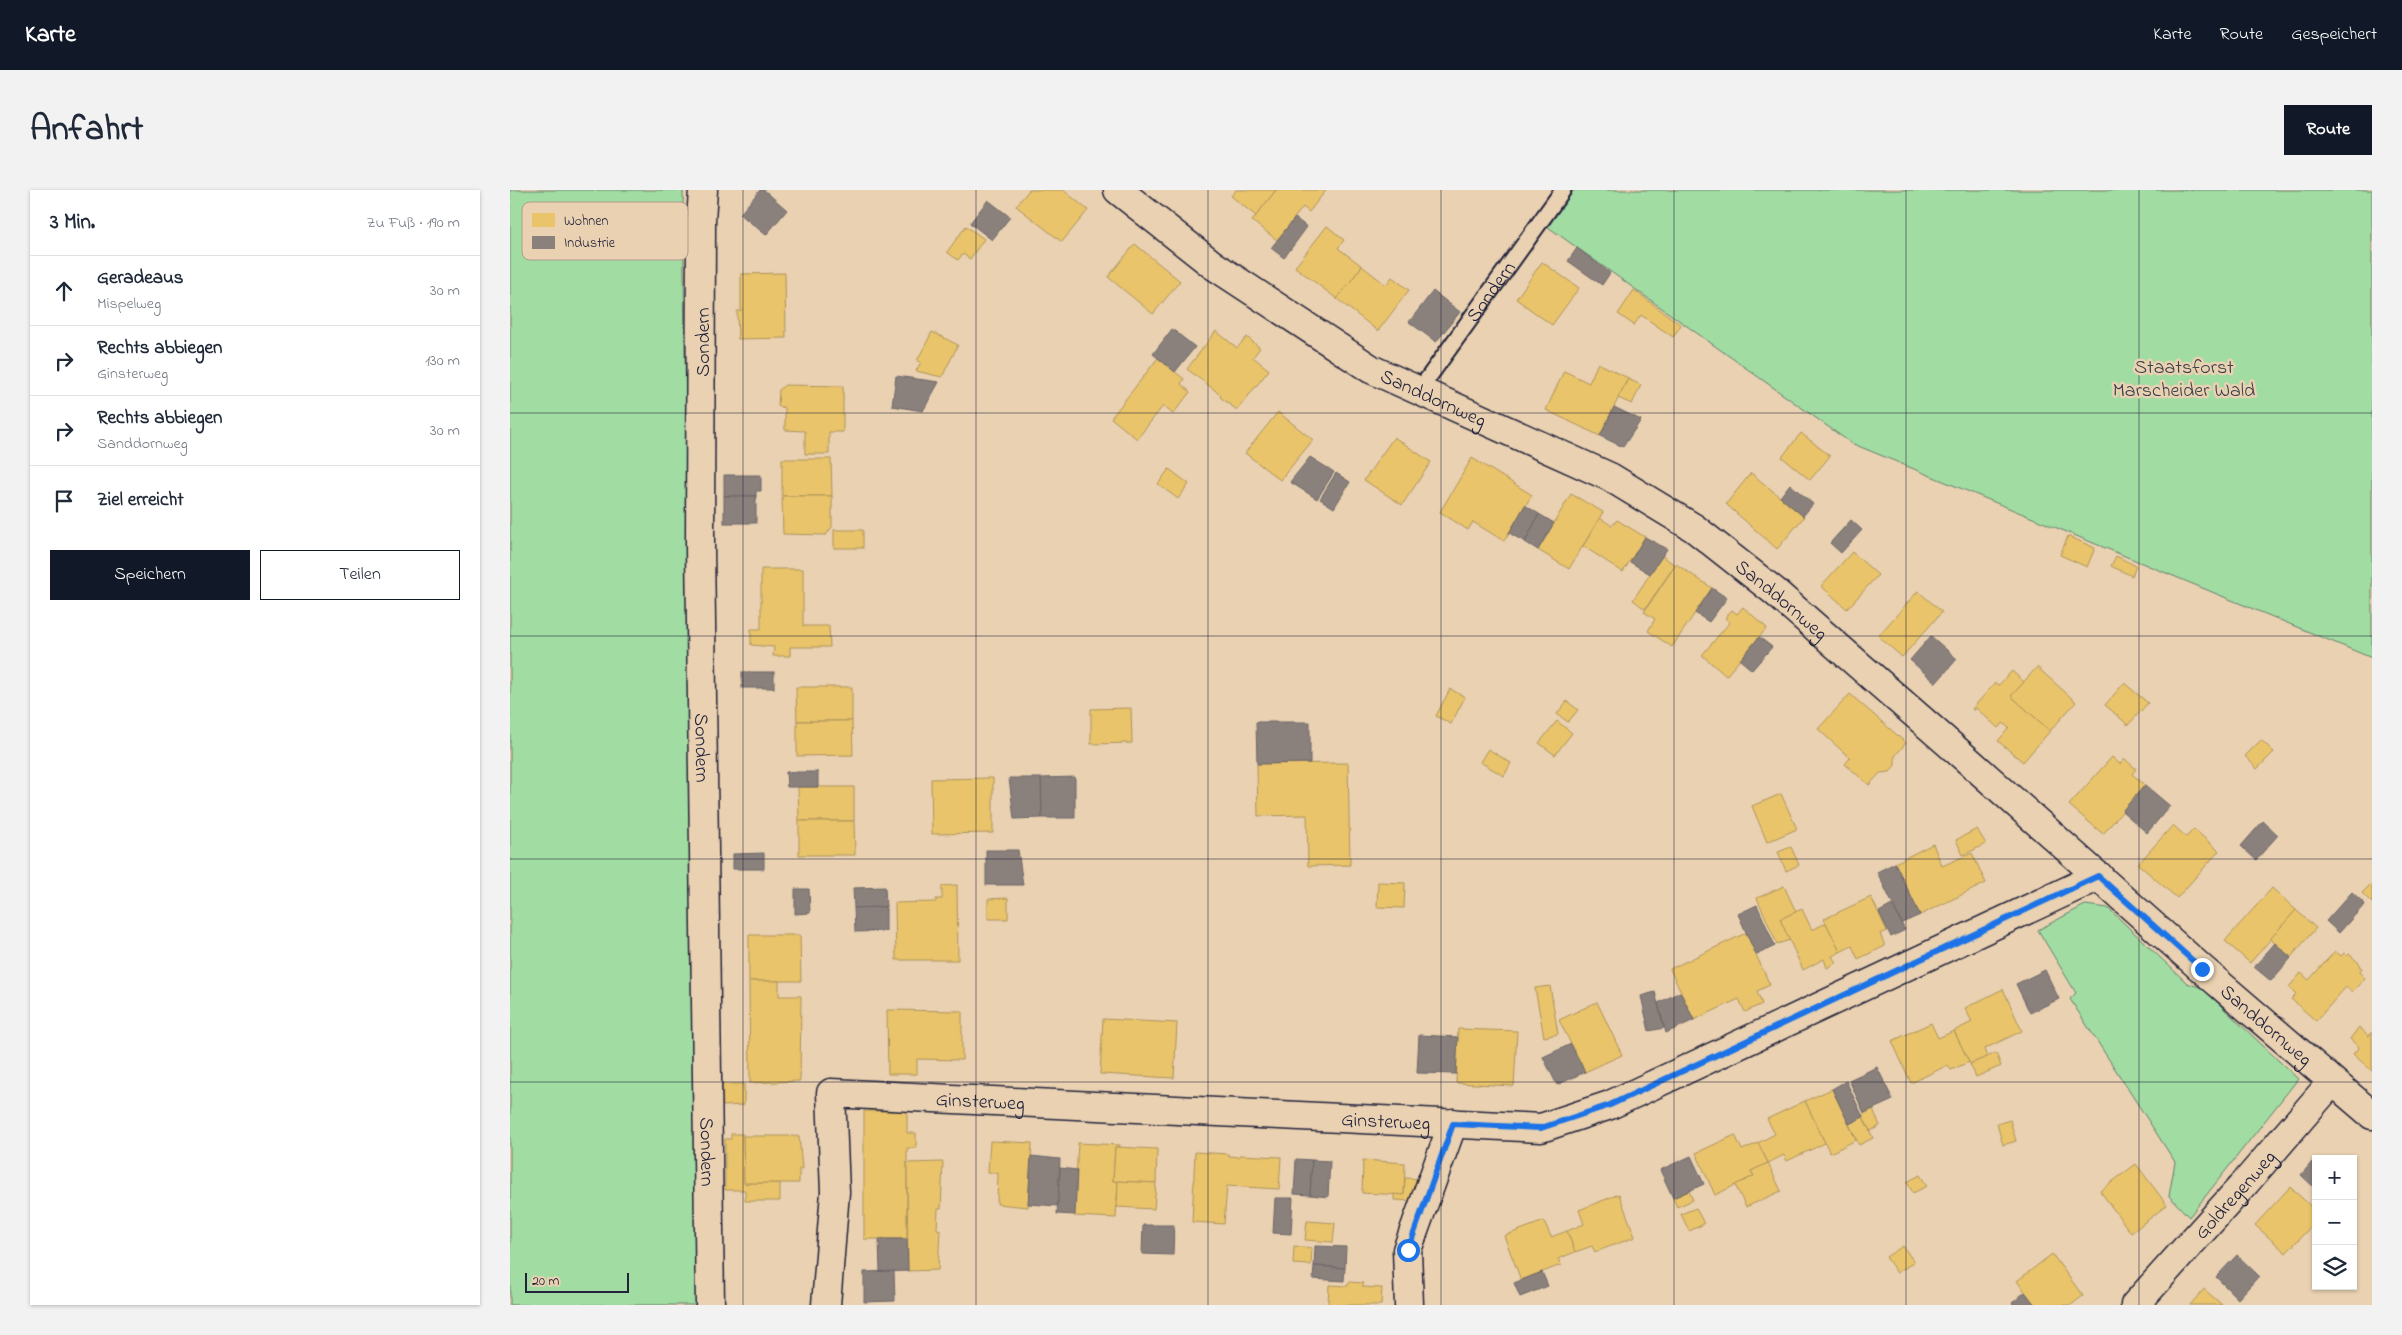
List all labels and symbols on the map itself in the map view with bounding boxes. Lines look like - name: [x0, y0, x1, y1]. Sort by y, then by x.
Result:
- legend: [522, 202, 688, 260]
- text: Wohnen: [564, 211, 609, 232]
- text: Industrie: [564, 233, 616, 254]
- street label: Sondern: [1460, 256, 1524, 329]
- street label: Sondern: [690, 307, 719, 377]
- park label: Staatsforst Marscheider Wald: [2113, 354, 2255, 406]
- street label: Sanddornweg: [1375, 363, 1490, 437]
- street label: Sanddornweg: [1728, 554, 1833, 649]
- street label: Sondern: [685, 713, 715, 783]
- route end: [2191, 958, 2214, 981]
- street label: Sanddornweg: [2213, 979, 2318, 1075]
- street label: Ginsterweg: [935, 1086, 1026, 1121]
- street label: Ginsterweg: [1340, 1106, 1431, 1141]
- street label: Sondern: [691, 1117, 720, 1187]
- street label: Goldregenweg: [2189, 1145, 2285, 1247]
- route start: [1397, 1239, 1420, 1262]
- scale bar: [525, 1270, 629, 1293]

